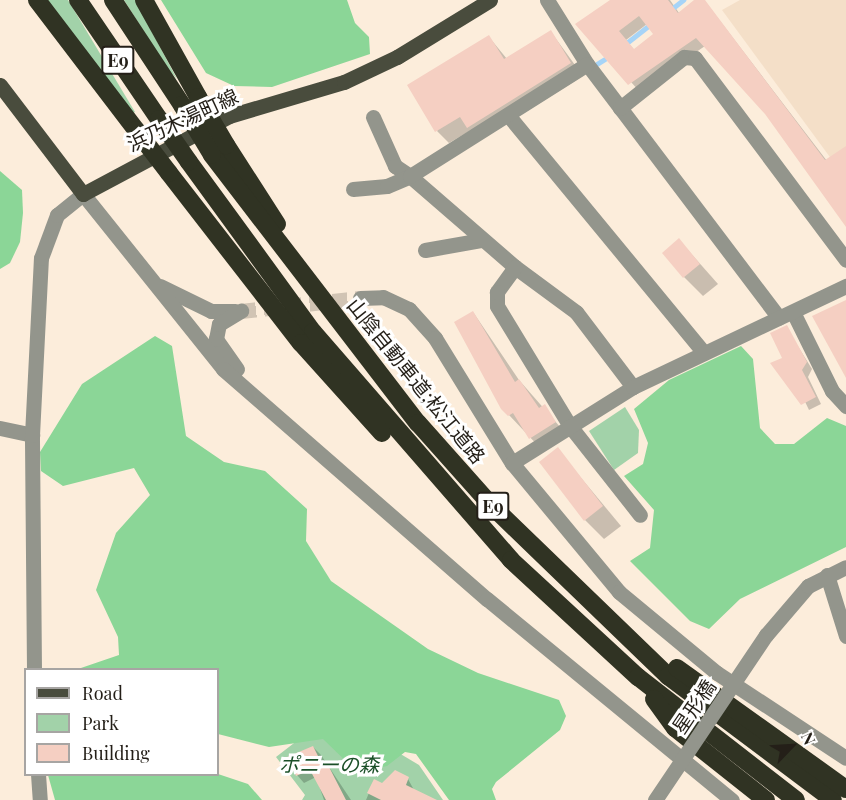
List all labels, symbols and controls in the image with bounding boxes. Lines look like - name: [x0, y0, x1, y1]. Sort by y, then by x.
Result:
- road number: E9: [100, 45, 136, 75]
- street label: 浜乃木湯町線: [123, 83, 241, 155]
- street label: 山陰自動車道;松江道路: [343, 293, 491, 467]
- road number: E9: [475, 491, 511, 521]
- legend: [24, 668, 219, 776]
- street label: 星形橋: [666, 674, 720, 738]
- text: Road: [82, 681, 123, 705]
- text: Park: [82, 711, 119, 735]
- north arrow: [762, 716, 822, 776]
- text: N: [797, 729, 821, 748]
- text: Building: [82, 741, 150, 765]
- park label: ポニーの森: [279, 751, 379, 775]

